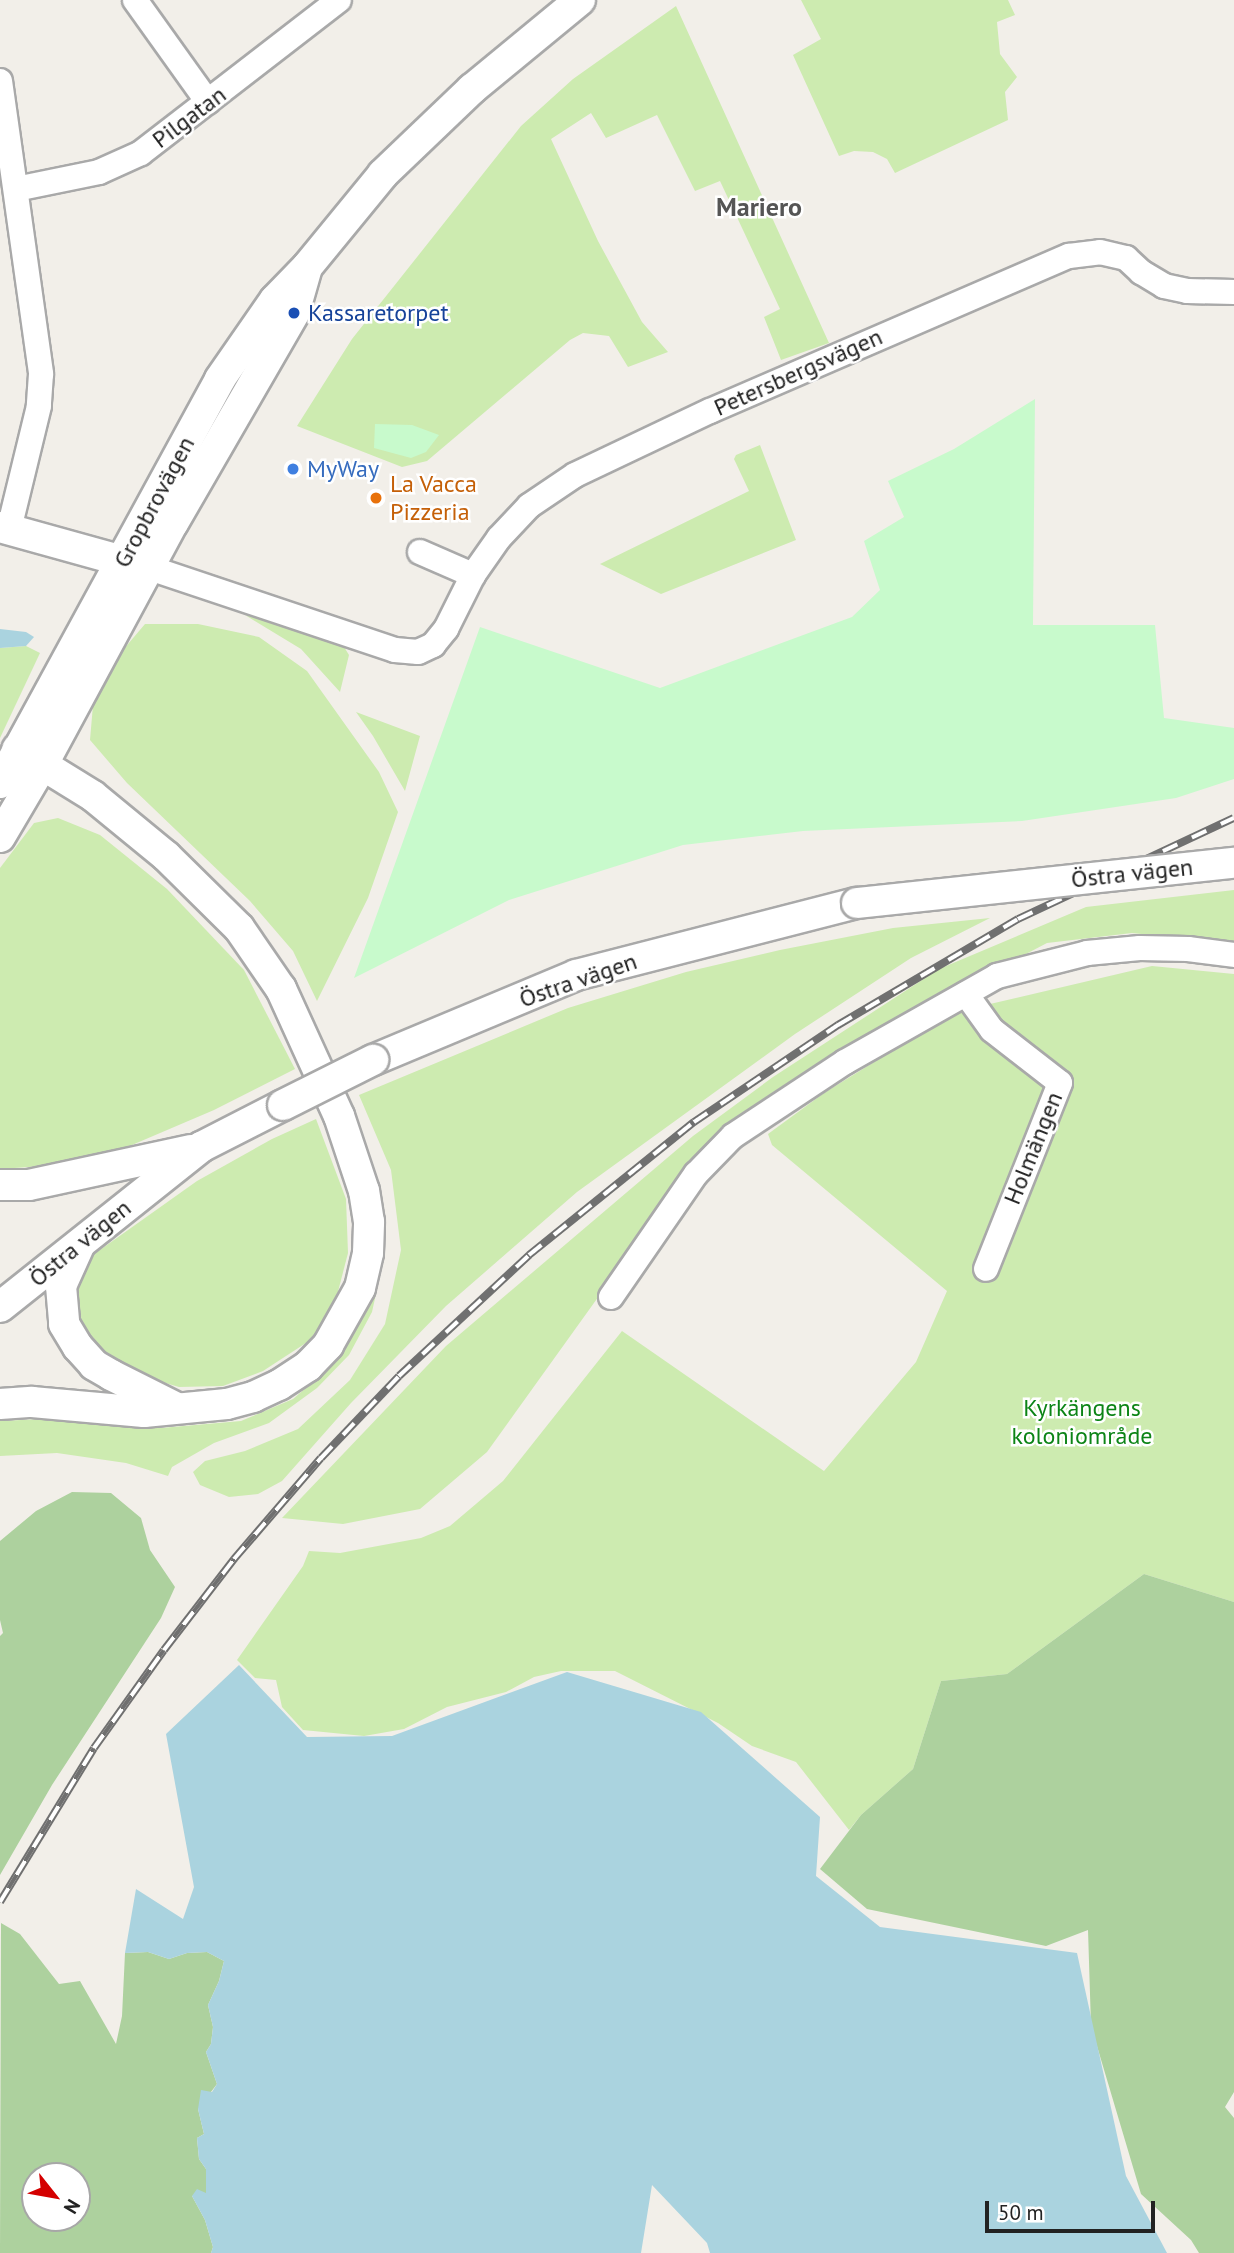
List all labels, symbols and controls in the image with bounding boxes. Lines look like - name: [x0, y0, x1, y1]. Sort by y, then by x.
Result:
- street label: Pilgatan: [146, 80, 232, 154]
- district label: Mariero: [716, 191, 802, 223]
- place label: Kassaretorpet: [308, 299, 449, 327]
- marker: Kassaretorpet: [286, 305, 302, 321]
- street label: Petersbergsvägen: [709, 322, 887, 422]
- street label: Gropbrovägen: [107, 432, 201, 572]
- place label: MyWay: [307, 455, 379, 483]
- marker: MyWay: [285, 461, 301, 477]
- place label: La Vacca Pizzeria: [390, 470, 478, 526]
- marker: La Vacca Pizzeria: [368, 490, 384, 506]
- street label: Östra vägen: [1069, 852, 1195, 894]
- street label: Östra vägen: [515, 946, 641, 1014]
- street label: Holmängen: [997, 1088, 1069, 1208]
- street label: Östra vägen: [23, 1193, 137, 1293]
- park label: Kyrkängens koloniområde: [1011, 1394, 1153, 1450]
- north arrow: [21, 2162, 91, 2232]
- scale bar: [989, 2186, 1159, 2230]
- text: N: [59, 2195, 86, 2218]
- text: 50 m: [998, 2199, 1044, 2226]

